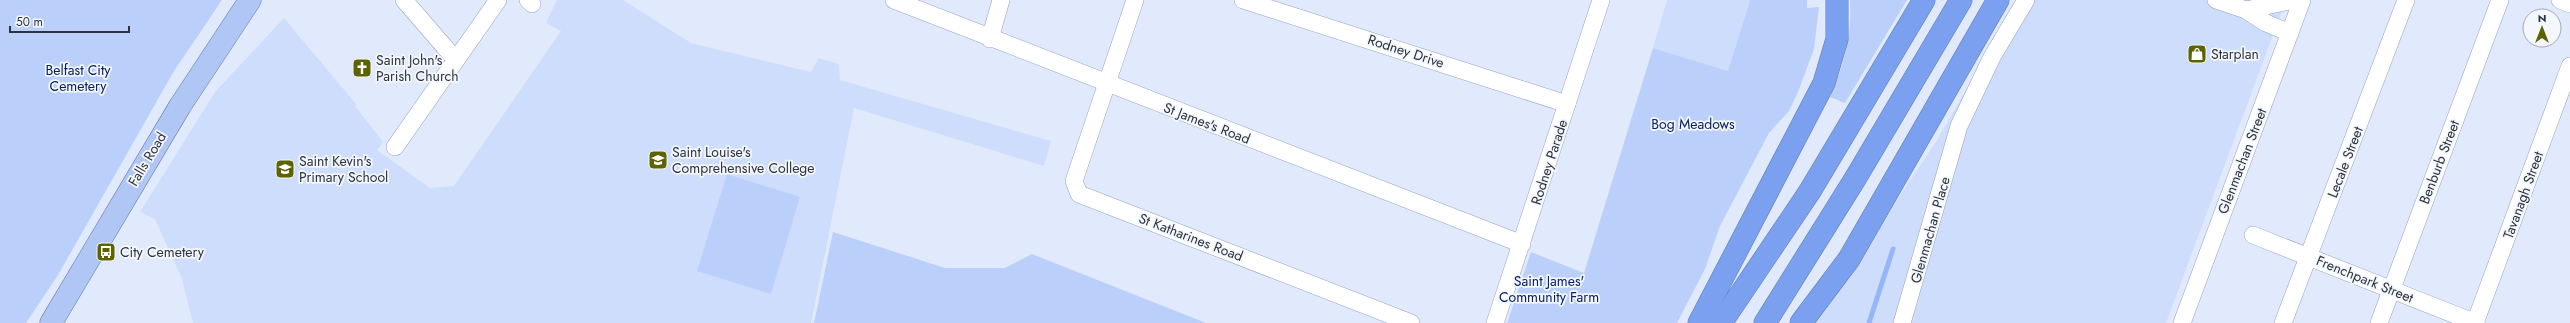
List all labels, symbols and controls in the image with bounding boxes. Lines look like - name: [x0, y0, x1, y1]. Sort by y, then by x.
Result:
- scale bar: [10, 8, 129, 34]
- north arrow: [2522, 8, 2562, 48]
- text: N: [2538, 10, 2546, 26]
- text: 50 m: [16, 13, 43, 31]
- street label: Rodney Drive: [1365, 29, 1447, 73]
- shop icon: Starplan: [2186, 43, 2208, 65]
- place label: Starplan: [2211, 44, 2259, 64]
- place label: Saint John's Parish Church: [376, 50, 459, 86]
- church icon: Saint John's Parish Church: [351, 57, 373, 79]
- park label: Belfast City Cemetery: [46, 60, 111, 96]
- street label: St James's Road: [1161, 97, 1253, 149]
- street label: Glenmachan Street: [2213, 105, 2272, 217]
- park label: Bog Meadows: [1651, 114, 1735, 134]
- street label: Rodney Parade: [1526, 117, 1572, 207]
- street label: Benburb Street: [2414, 117, 2464, 207]
- street label: Lecale Street: [2322, 123, 2368, 201]
- street label: Falls Road: [123, 128, 171, 190]
- place label: Saint Louise's Comprehensive College: [672, 142, 815, 178]
- street label: Tavanagh Street: [2498, 148, 2548, 241]
- school or university icon: Saint Louise's Comprehensive College: [647, 149, 669, 171]
- place label: Saint Kevin's Primary School: [299, 151, 388, 187]
- school or university icon: Saint Kevin's Primary School: [274, 158, 296, 180]
- street label: Glenmachan Place: [1905, 174, 1955, 286]
- street label: St Katharines Road: [1136, 208, 1246, 266]
- bus stop icon: City Cemetery: [95, 241, 117, 263]
- place label: City Cemetery: [120, 242, 205, 262]
- street label: Frenchpark Street: [2313, 250, 2417, 308]
- park label: Saint James' Community Farm: [1499, 271, 1599, 307]

